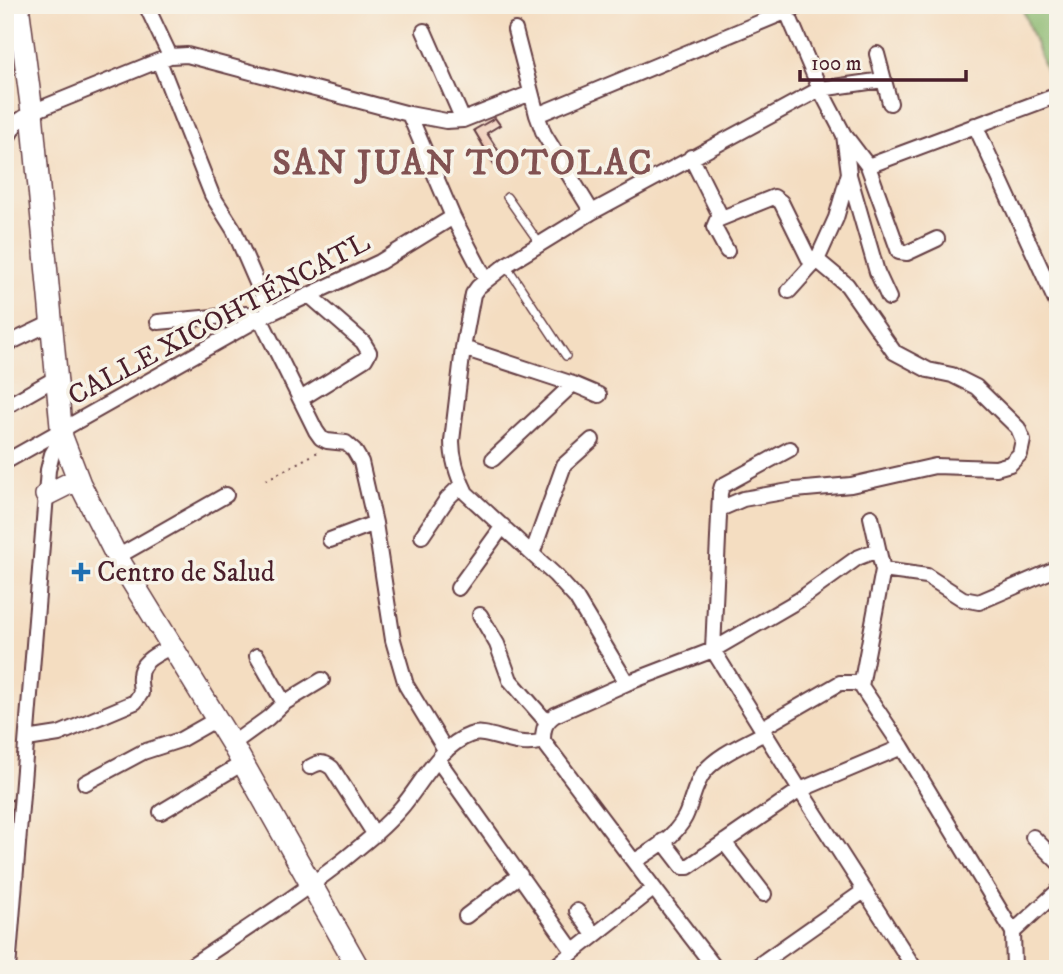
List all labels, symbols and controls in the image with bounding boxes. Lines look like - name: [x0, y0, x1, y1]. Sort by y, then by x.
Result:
- scale bar: [800, 38, 967, 82]
- text: 100 m: [811, 51, 862, 77]
- district label: SAN JUAN TOTOLAC: [273, 142, 654, 186]
- street label: CALLE XICOHTÉNCATL: [62, 225, 376, 413]
- place label: Centro de Salud: [97, 555, 275, 590]
- marker: Centro de Salud: [71, 562, 91, 582]

